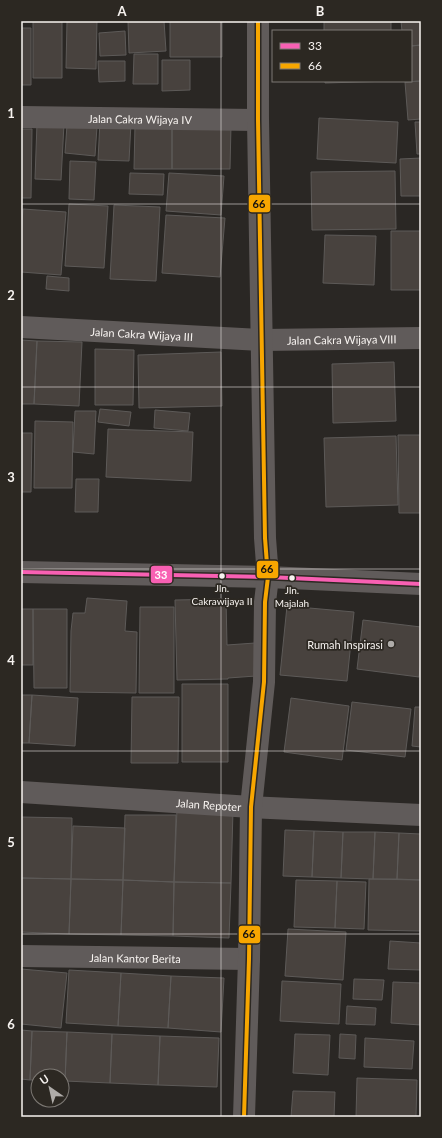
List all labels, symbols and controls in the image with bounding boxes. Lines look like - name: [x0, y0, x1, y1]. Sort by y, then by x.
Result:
- text: A: [116, 3, 127, 19]
- text: B: [316, 3, 325, 19]
- legend: [272, 30, 412, 82]
- text: 33: [308, 38, 322, 53]
- text: 66: [308, 58, 322, 73]
- text: 1: [7, 105, 15, 121]
- street label: Jalan Cakra Wijaya IV: [88, 111, 193, 126]
- line badge: 66: [248, 194, 271, 213]
- text: 66: [253, 197, 266, 210]
- text: 2: [7, 287, 15, 303]
- street label: Jalan Cakra Wijaya III: [90, 324, 193, 343]
- street label: Jalan Cakra Wijaya VIII: [287, 332, 397, 346]
- text: 3: [7, 469, 15, 485]
- line badge: 66: [256, 560, 279, 579]
- text: 66: [261, 562, 274, 575]
- line badge: 33: [150, 565, 173, 584]
- text: 33: [155, 568, 167, 581]
- marker: Jln. Cakrawijaya II: [217, 571, 227, 581]
- marker: Jln. Majalah: [287, 573, 297, 583]
- place label: Jln. Cakrawijaya II: [192, 582, 252, 607]
- place label: Jln. Majalah: [275, 584, 309, 609]
- place label: Rumah Inspirasi: [307, 638, 383, 651]
- marker: Rumah Inspirasi: [386, 639, 396, 649]
- text: 4: [7, 652, 15, 668]
- street label: Jalan Repoter: [176, 796, 242, 813]
- text: 5: [7, 834, 15, 850]
- line badge: 66: [238, 925, 261, 944]
- text: 66: [243, 927, 256, 940]
- street label: Jalan Kantor Berita: [89, 950, 181, 965]
- text: 6: [7, 1016, 15, 1032]
- north arrow: [30, 1068, 70, 1108]
- text: U: [37, 1072, 51, 1087]

